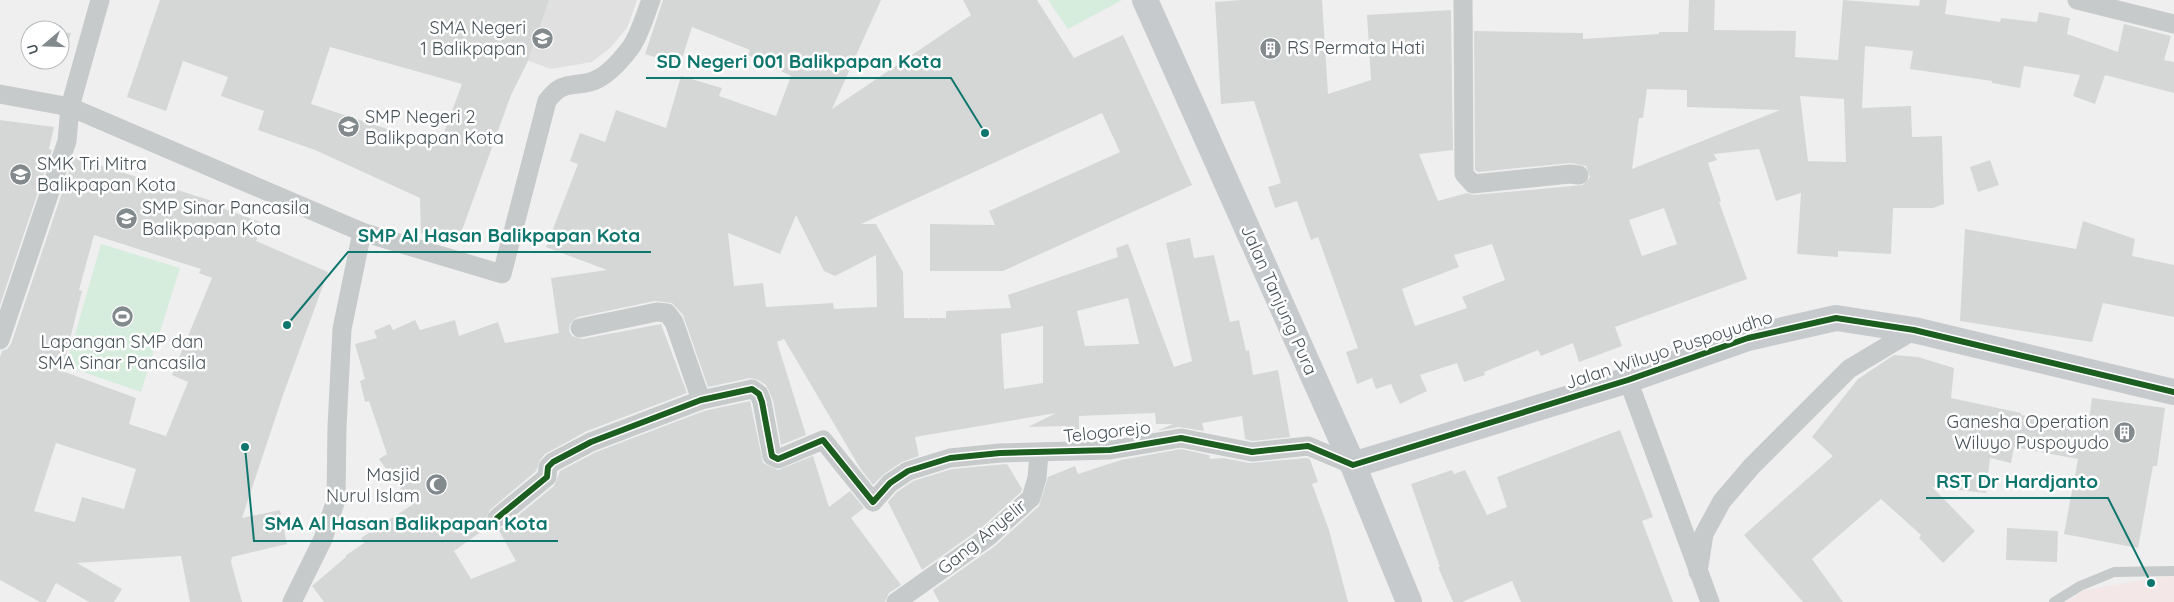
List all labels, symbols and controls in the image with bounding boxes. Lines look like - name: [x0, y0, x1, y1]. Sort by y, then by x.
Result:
- place label: SMA Negeri 1 Balikpapan: [420, 16, 526, 60]
- north arrow: [20, 20, 70, 70]
- school or university icon: SMA Negeri 1 Balikpapan: [530, 26, 554, 50]
- building icon: RS Permata Hati: [1259, 36, 1283, 60]
- place label: RS Permata Hati: [1287, 36, 1425, 59]
- text: U: [23, 42, 43, 57]
- callout: SD Negeri 001 Balikpapan Kota: [646, 44, 951, 78]
- text: SD Negeri 001 Balikpapan Kota: [656, 49, 942, 73]
- place label: SMP Negeri 2 Balikpapan Kota: [365, 105, 504, 149]
- school or university icon: SMP Negeri 2 Balikpapan Kota: [337, 115, 361, 139]
- place label: SMK Tri Mitra Balikpapan Kota: [37, 152, 176, 196]
- school or university icon: SMK Tri Mitra Balikpapan Kota: [9, 162, 33, 186]
- place label: SMP Sinar Pancasila Balikpapan Kota: [142, 196, 309, 240]
- school or university icon: SMP Sinar Pancasila Balikpapan Kota: [114, 206, 138, 230]
- callout: SMP Al Hasan Balikpapan Kota: [348, 218, 651, 252]
- street label: Jalan Tanjung Pura: [1236, 221, 1323, 379]
- text: SMP Al Hasan Balikpapan Kota: [358, 223, 640, 247]
- sports icon: Lapangan SMP dan SMA Sinar Pancasila: [110, 305, 134, 329]
- street label: Jalan Wiluyo Puspoyudho: [1562, 305, 1775, 394]
- place label: Lapangan SMP dan SMA Sinar Pancasila: [38, 330, 206, 374]
- place label: Ganesha Operation Wiluyo Puspoyudo: [1947, 410, 2109, 454]
- street label: Telogorejo: [1062, 415, 1152, 448]
- building icon: Ganesha Operation Wiluyo Puspoyudo: [2113, 420, 2137, 444]
- place label: Masjid Nurul Islam: [326, 463, 420, 507]
- callout: RST Dr Hardjanto: [1926, 464, 2108, 498]
- text: RST Dr Hardjanto: [1936, 469, 2098, 493]
- mosque icon: Masjid Nurul Islam: [424, 473, 448, 497]
- street label: Gang Anyelir: [933, 494, 1031, 579]
- callout: SMA Al Hasan Balikpapan Kota: [254, 507, 558, 541]
- text: SMA Al Hasan Balikpapan Kota: [264, 511, 548, 535]

